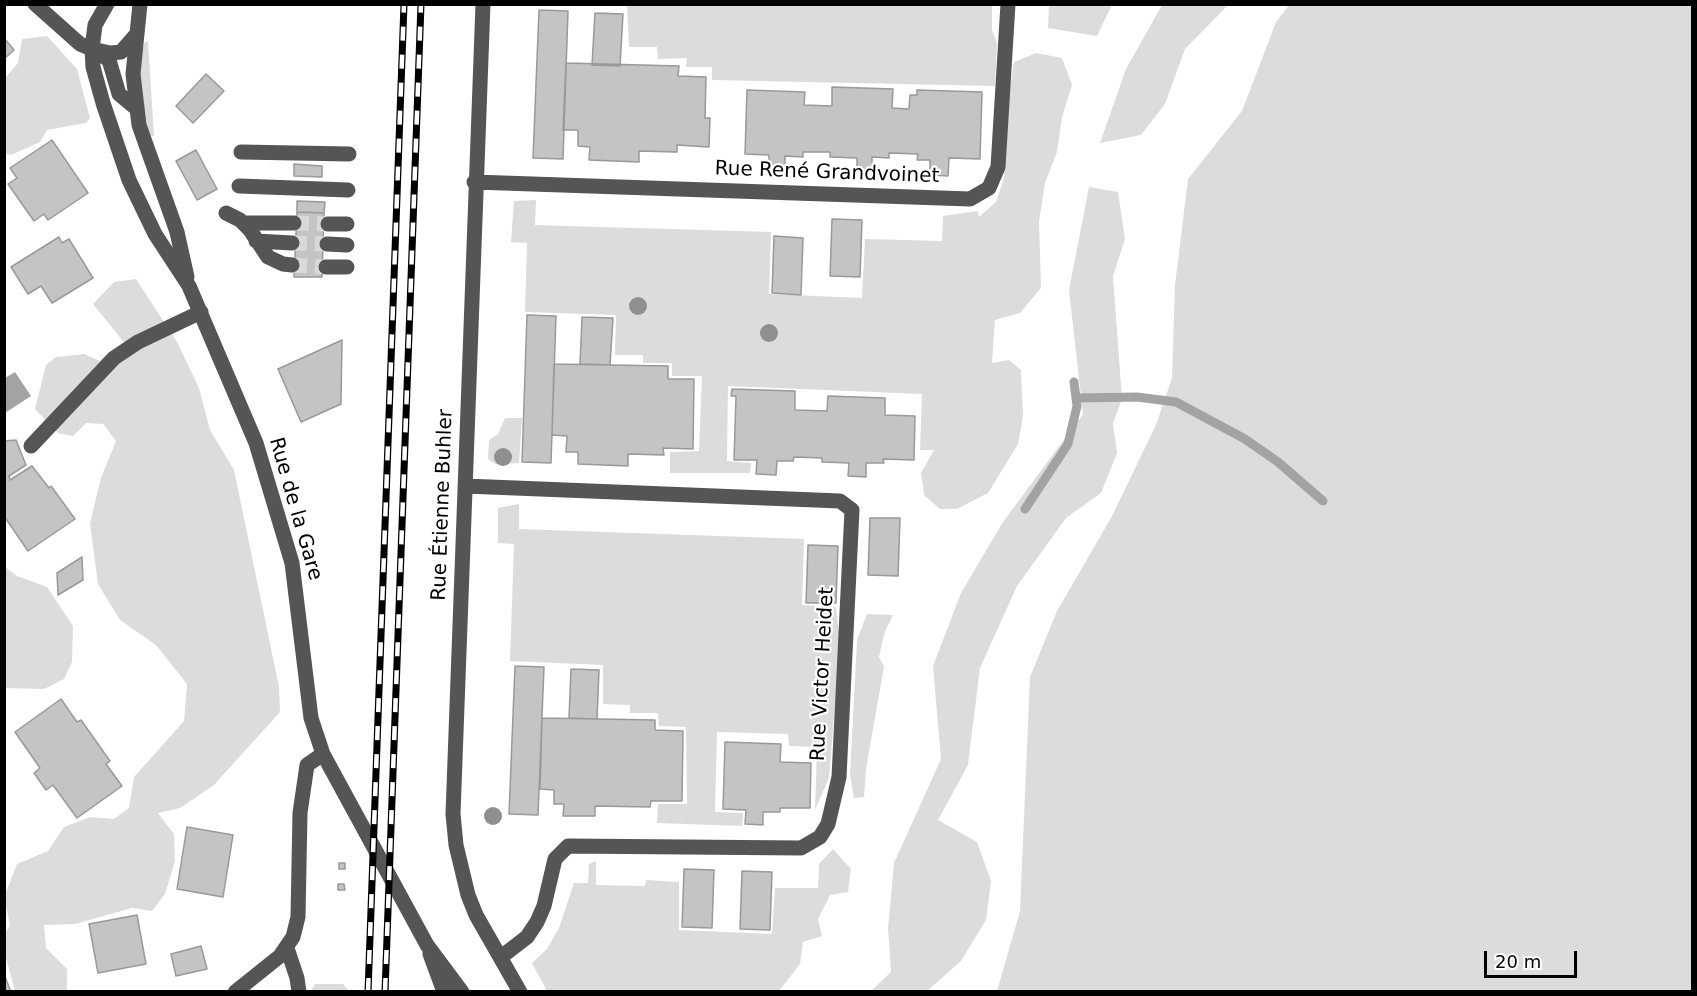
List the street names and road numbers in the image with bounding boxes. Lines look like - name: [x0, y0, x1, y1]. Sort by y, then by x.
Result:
- street label: Rue René Grandvoinet: [714, 157, 940, 189]
- street label: Rue Étienne Buhler: [428, 409, 458, 601]
- street label: Rue de la Gare: [263, 435, 327, 583]
- street label: Rue Victor Heidet: [806, 586, 840, 762]

